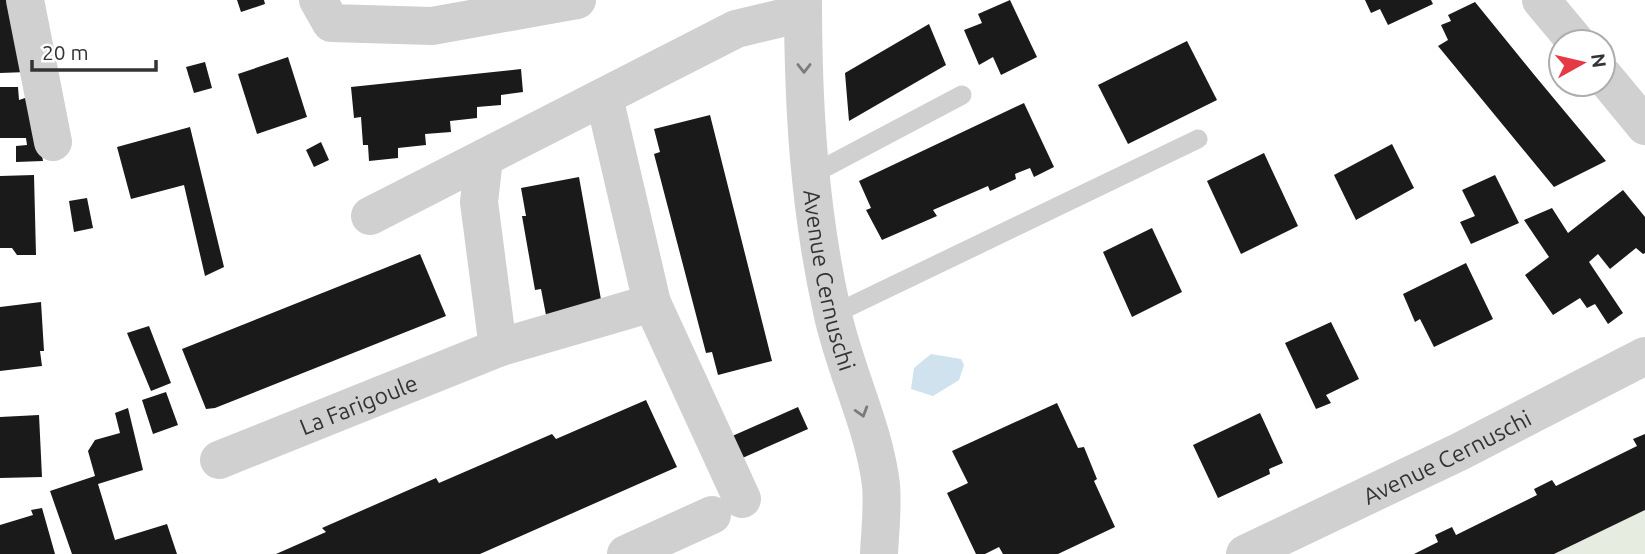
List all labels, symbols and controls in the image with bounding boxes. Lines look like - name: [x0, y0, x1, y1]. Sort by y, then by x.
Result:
- scale bar: [32, 28, 156, 72]
- north arrow: [1547, 28, 1617, 98]
- text: 20 m: [42, 40, 89, 64]
- text: N: [1587, 52, 1611, 69]
- one-way arrow: [796, 63, 812, 74]
- street label: Avenue Cernuschi: [800, 188, 861, 374]
- street label: La Farigoule: [296, 369, 421, 439]
- one-way arrow: [853, 405, 868, 417]
- street label: Avenue Cernuschi: [1359, 405, 1535, 508]

